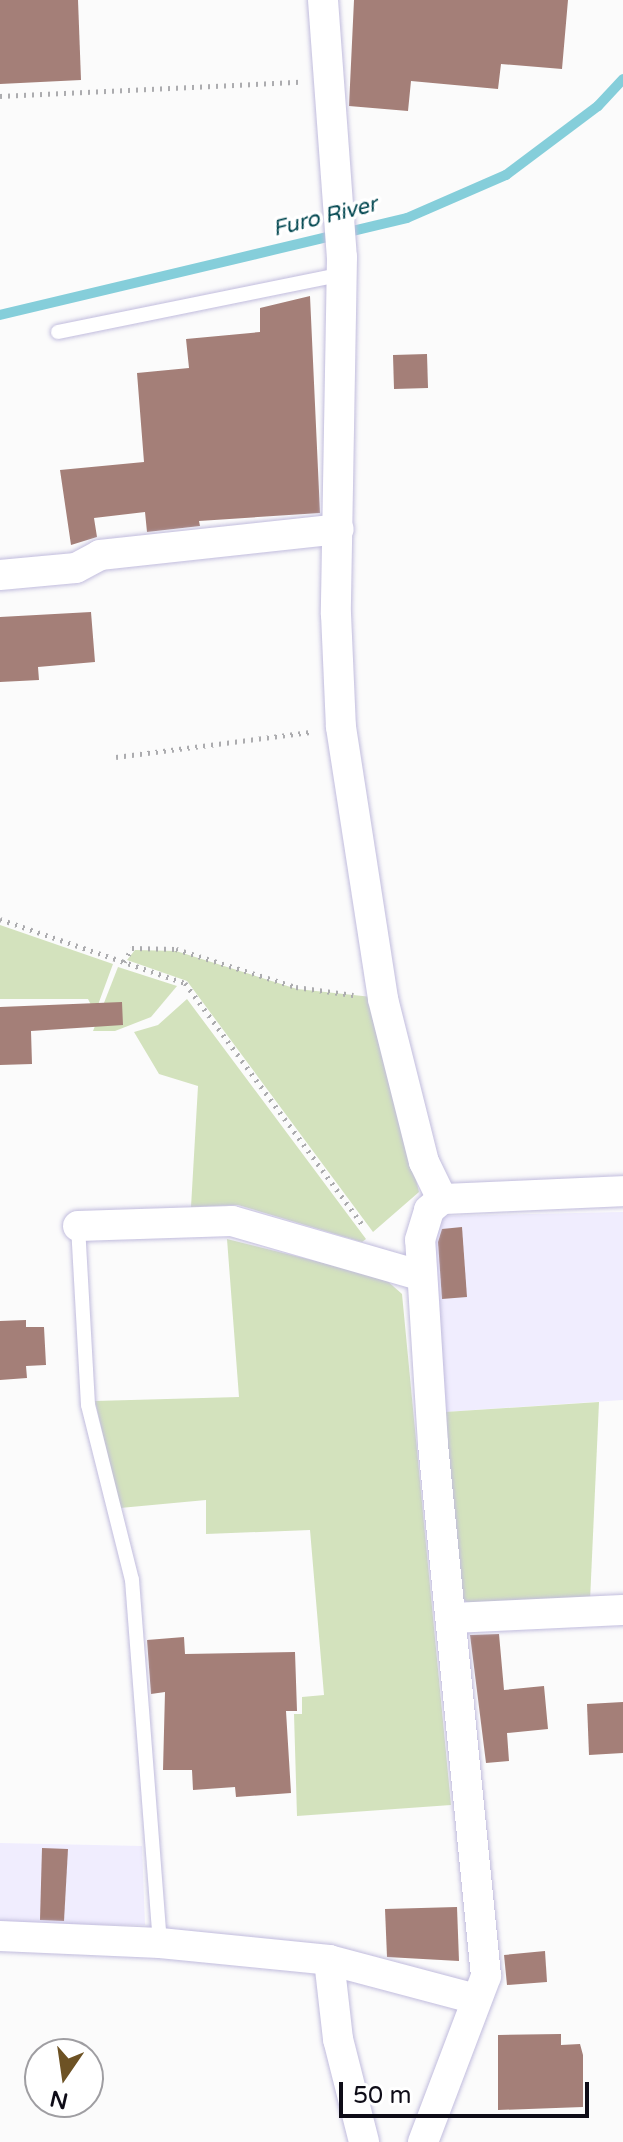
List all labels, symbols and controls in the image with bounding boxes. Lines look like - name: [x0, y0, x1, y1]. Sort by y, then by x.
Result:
- water label: Furo River: [270, 191, 380, 243]
- north arrow: [24, 2038, 104, 2118]
- scale bar: [343, 2066, 593, 2116]
- text: 50 m: [353, 2081, 411, 2110]
- text: N: [48, 2085, 71, 2114]

